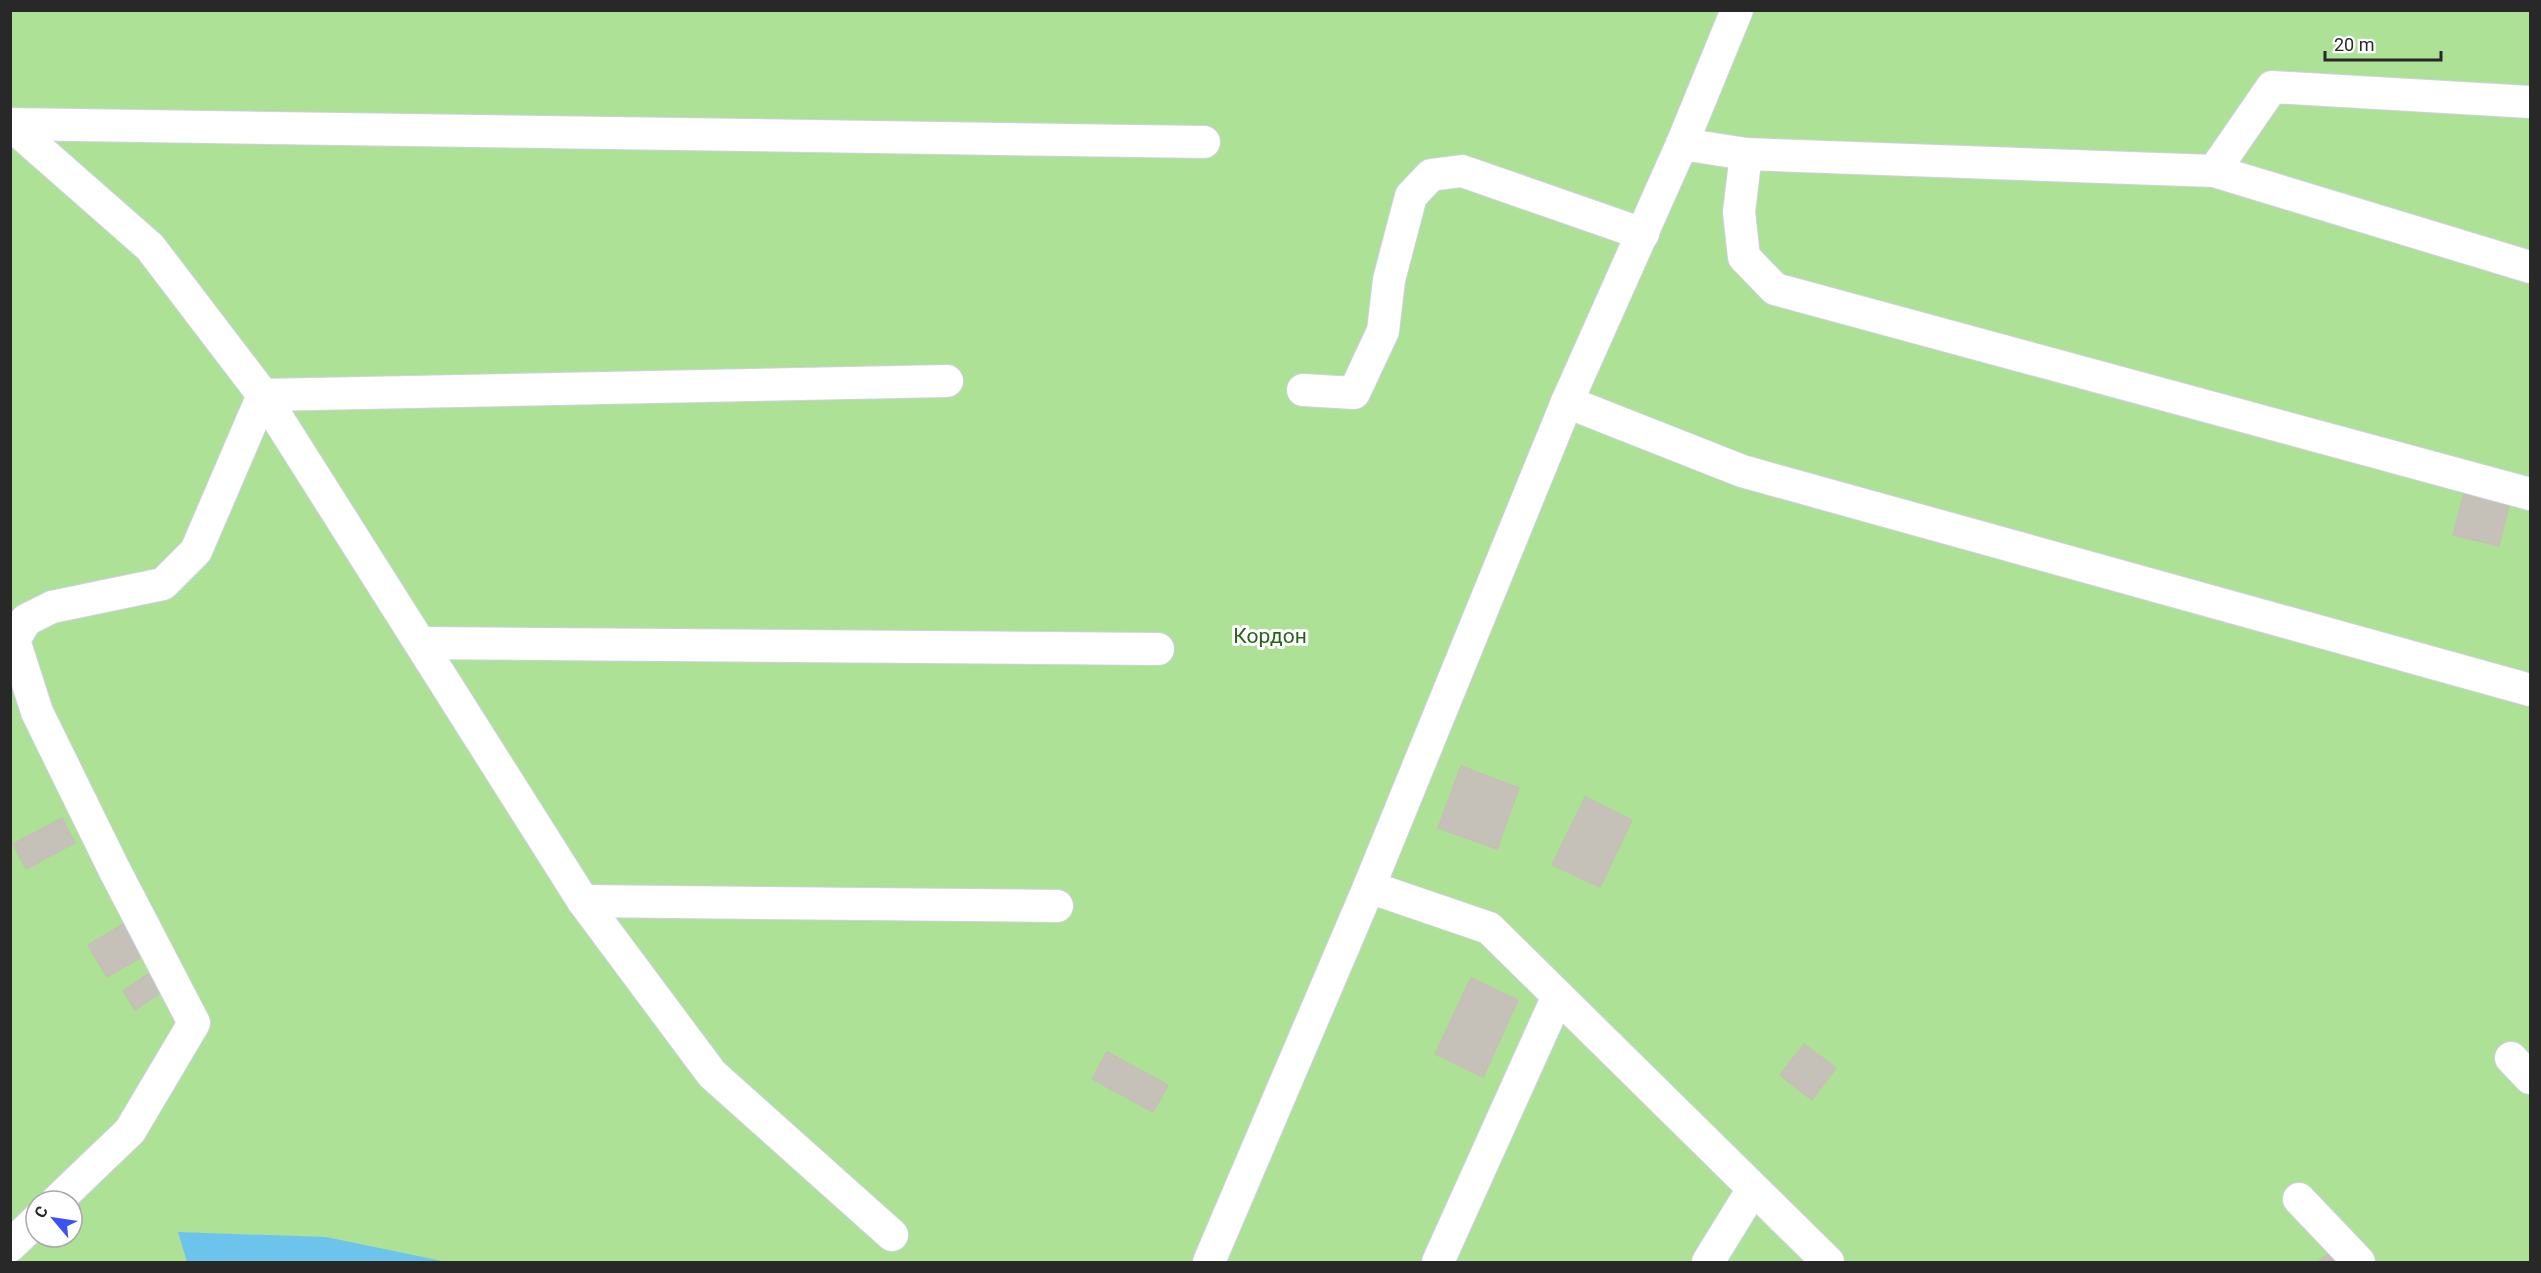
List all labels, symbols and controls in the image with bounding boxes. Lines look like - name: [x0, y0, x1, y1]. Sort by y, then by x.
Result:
- scale bar: [2325, 24, 2440, 62]
- text: 20 m: [2334, 34, 2374, 55]
- park label: Кордон: [1233, 624, 1307, 648]
- north arrow: [24, 1189, 84, 1249]
- text: С: [30, 1203, 52, 1221]

